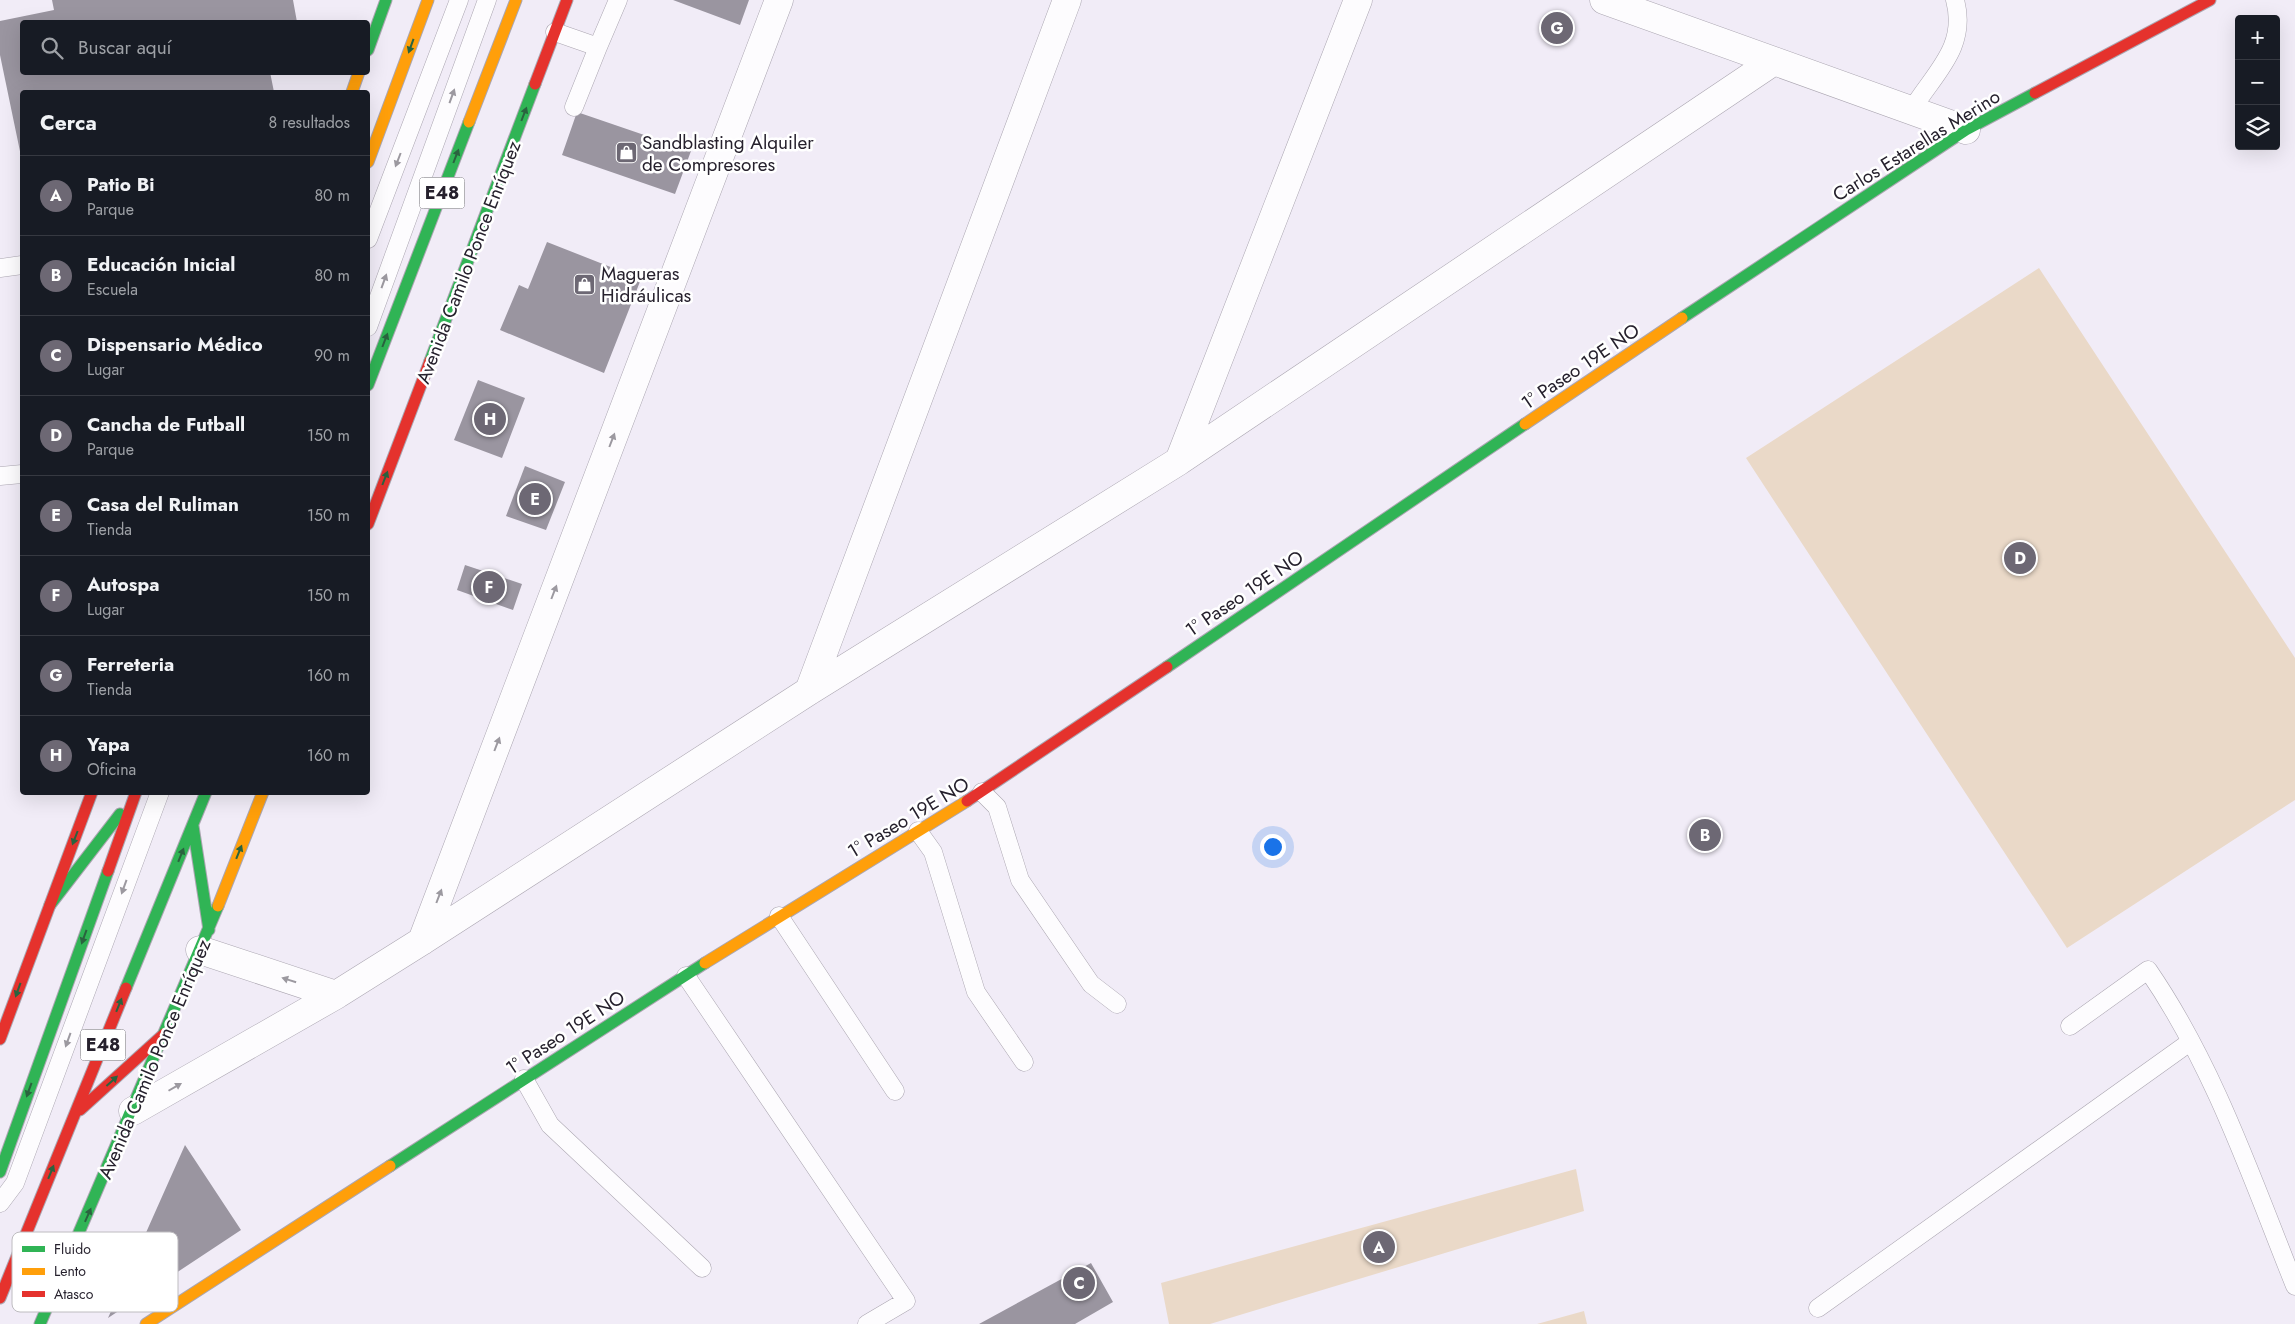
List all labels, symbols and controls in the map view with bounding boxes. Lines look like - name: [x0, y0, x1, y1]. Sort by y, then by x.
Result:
- pin: G: [1541, 9, 1573, 47]
- map controls: [2235, 15, 2280, 150]
- button: +: [2235, 15, 2280, 60]
- search box: [20, 20, 370, 75]
- icon: search: [38, 34, 66, 62]
- text: Buscar aquí: [78, 34, 172, 61]
- one-way arrow: [407, 38, 414, 53]
- button: −: [2235, 60, 2280, 105]
- street label: Carlos Estarellas Merino: [1827, 83, 2005, 208]
- one-way arrow: [448, 88, 456, 103]
- button: layers: [2235, 105, 2280, 150]
- one-way arrow: [520, 106, 528, 121]
- text: Cerca: [40, 108, 97, 138]
- text: 8 resultados: [269, 111, 350, 134]
- place label: Sandblasting Alquiler de Compresores: [642, 129, 814, 178]
- street label: Avenida Camilo Ponce Enríquez: [410, 137, 527, 387]
- shop icon: Sandblasting Alquiler de Compresores: [614, 141, 638, 165]
- one-way arrow: [452, 148, 460, 163]
- one-way arrow: [394, 153, 402, 168]
- text: Patio Bi: [87, 171, 155, 198]
- road number: E48: [420, 178, 464, 208]
- text: A: [50, 184, 62, 207]
- text: 80 m: [314, 184, 350, 207]
- text: Parque: [87, 198, 134, 221]
- text: Educación Inicial: [87, 251, 235, 278]
- place label: Magueras Hidráulicas: [601, 260, 692, 309]
- text: B: [51, 264, 61, 287]
- text: 80 m: [314, 264, 350, 287]
- shop icon: Magueras Hidráulicas: [573, 272, 597, 296]
- one-way arrow: [381, 274, 388, 289]
- text: Escuela: [87, 278, 138, 301]
- street label: 1° Paseo 19E NO: [1516, 317, 1645, 416]
- text: Dispensario Médico: [87, 331, 263, 358]
- one-way arrow: [381, 332, 389, 347]
- text: C: [50, 344, 62, 367]
- text: 90 m: [314, 344, 350, 367]
- text: Lugar: [87, 358, 125, 381]
- pin: H: [474, 400, 506, 438]
- text: Cancha de Futball: [87, 411, 245, 438]
- text: D: [50, 424, 62, 447]
- text: 150 m: [307, 424, 350, 447]
- one-way arrow: [608, 432, 616, 447]
- text: Parque: [87, 438, 134, 461]
- one-way arrow: [381, 470, 389, 485]
- pin: E: [519, 480, 551, 518]
- text: Casa del Ruliman: [87, 491, 239, 518]
- text: E: [51, 504, 61, 527]
- text: 150 m: [307, 504, 350, 527]
- text: Tienda: [87, 518, 132, 541]
- pin: D: [2004, 539, 2036, 577]
- street label: 1° Paseo 19E NO: [1180, 544, 1309, 643]
- pin: F: [473, 568, 505, 606]
- text: Autospa: [87, 571, 159, 598]
- text: F: [52, 584, 60, 607]
- text: 150 m: [307, 584, 350, 607]
- one-way arrow: [551, 584, 558, 599]
- text: Lugar: [87, 598, 125, 621]
- text: Ferreteria: [87, 651, 174, 678]
- text: G: [49, 664, 63, 687]
- text: 160 m: [307, 664, 350, 687]
- text: Tienda: [87, 678, 132, 701]
- text: Yapa: [87, 731, 130, 758]
- one-way arrow: [494, 736, 501, 751]
- text: H: [50, 744, 62, 767]
- text: 160 m: [307, 744, 350, 767]
- text: Oficina: [87, 758, 136, 781]
- street label: 1° Paseo 19E NO: [842, 770, 974, 864]
- pin: B: [1689, 816, 1721, 854]
- one-way arrow: [71, 831, 79, 846]
- your location: [1260, 834, 1286, 860]
- one-way arrow: [236, 845, 244, 859]
- one-way arrow: [177, 848, 185, 862]
- one-way arrow: [120, 880, 127, 895]
- one-way arrow: [436, 888, 443, 903]
- one-way arrow: [80, 930, 88, 945]
- street label: Avenida Camilo Ponce Enríquez: [92, 935, 217, 1183]
- one-way arrow: [282, 975, 297, 983]
- one-way arrow: [14, 983, 21, 998]
- street label: 1° Paseo 19E NO: [500, 984, 630, 1081]
- one-way arrow: [116, 998, 124, 1012]
- road number: E48: [80, 1030, 126, 1060]
- one-way arrow: [64, 1033, 72, 1048]
- one-way arrow: [105, 1076, 118, 1087]
- one-way arrow: [168, 1082, 182, 1091]
- one-way arrow: [25, 1083, 33, 1098]
- one-way arrow: [48, 1165, 56, 1179]
- one-way arrow: [84, 1208, 92, 1222]
- pin: A: [1363, 1228, 1395, 1266]
- legend: [12, 1232, 178, 1312]
- text: Fluido: [54, 1239, 91, 1259]
- text: Lento: [54, 1261, 86, 1281]
- pin: C: [1063, 1264, 1095, 1302]
- text: Atasco: [54, 1284, 94, 1304]

